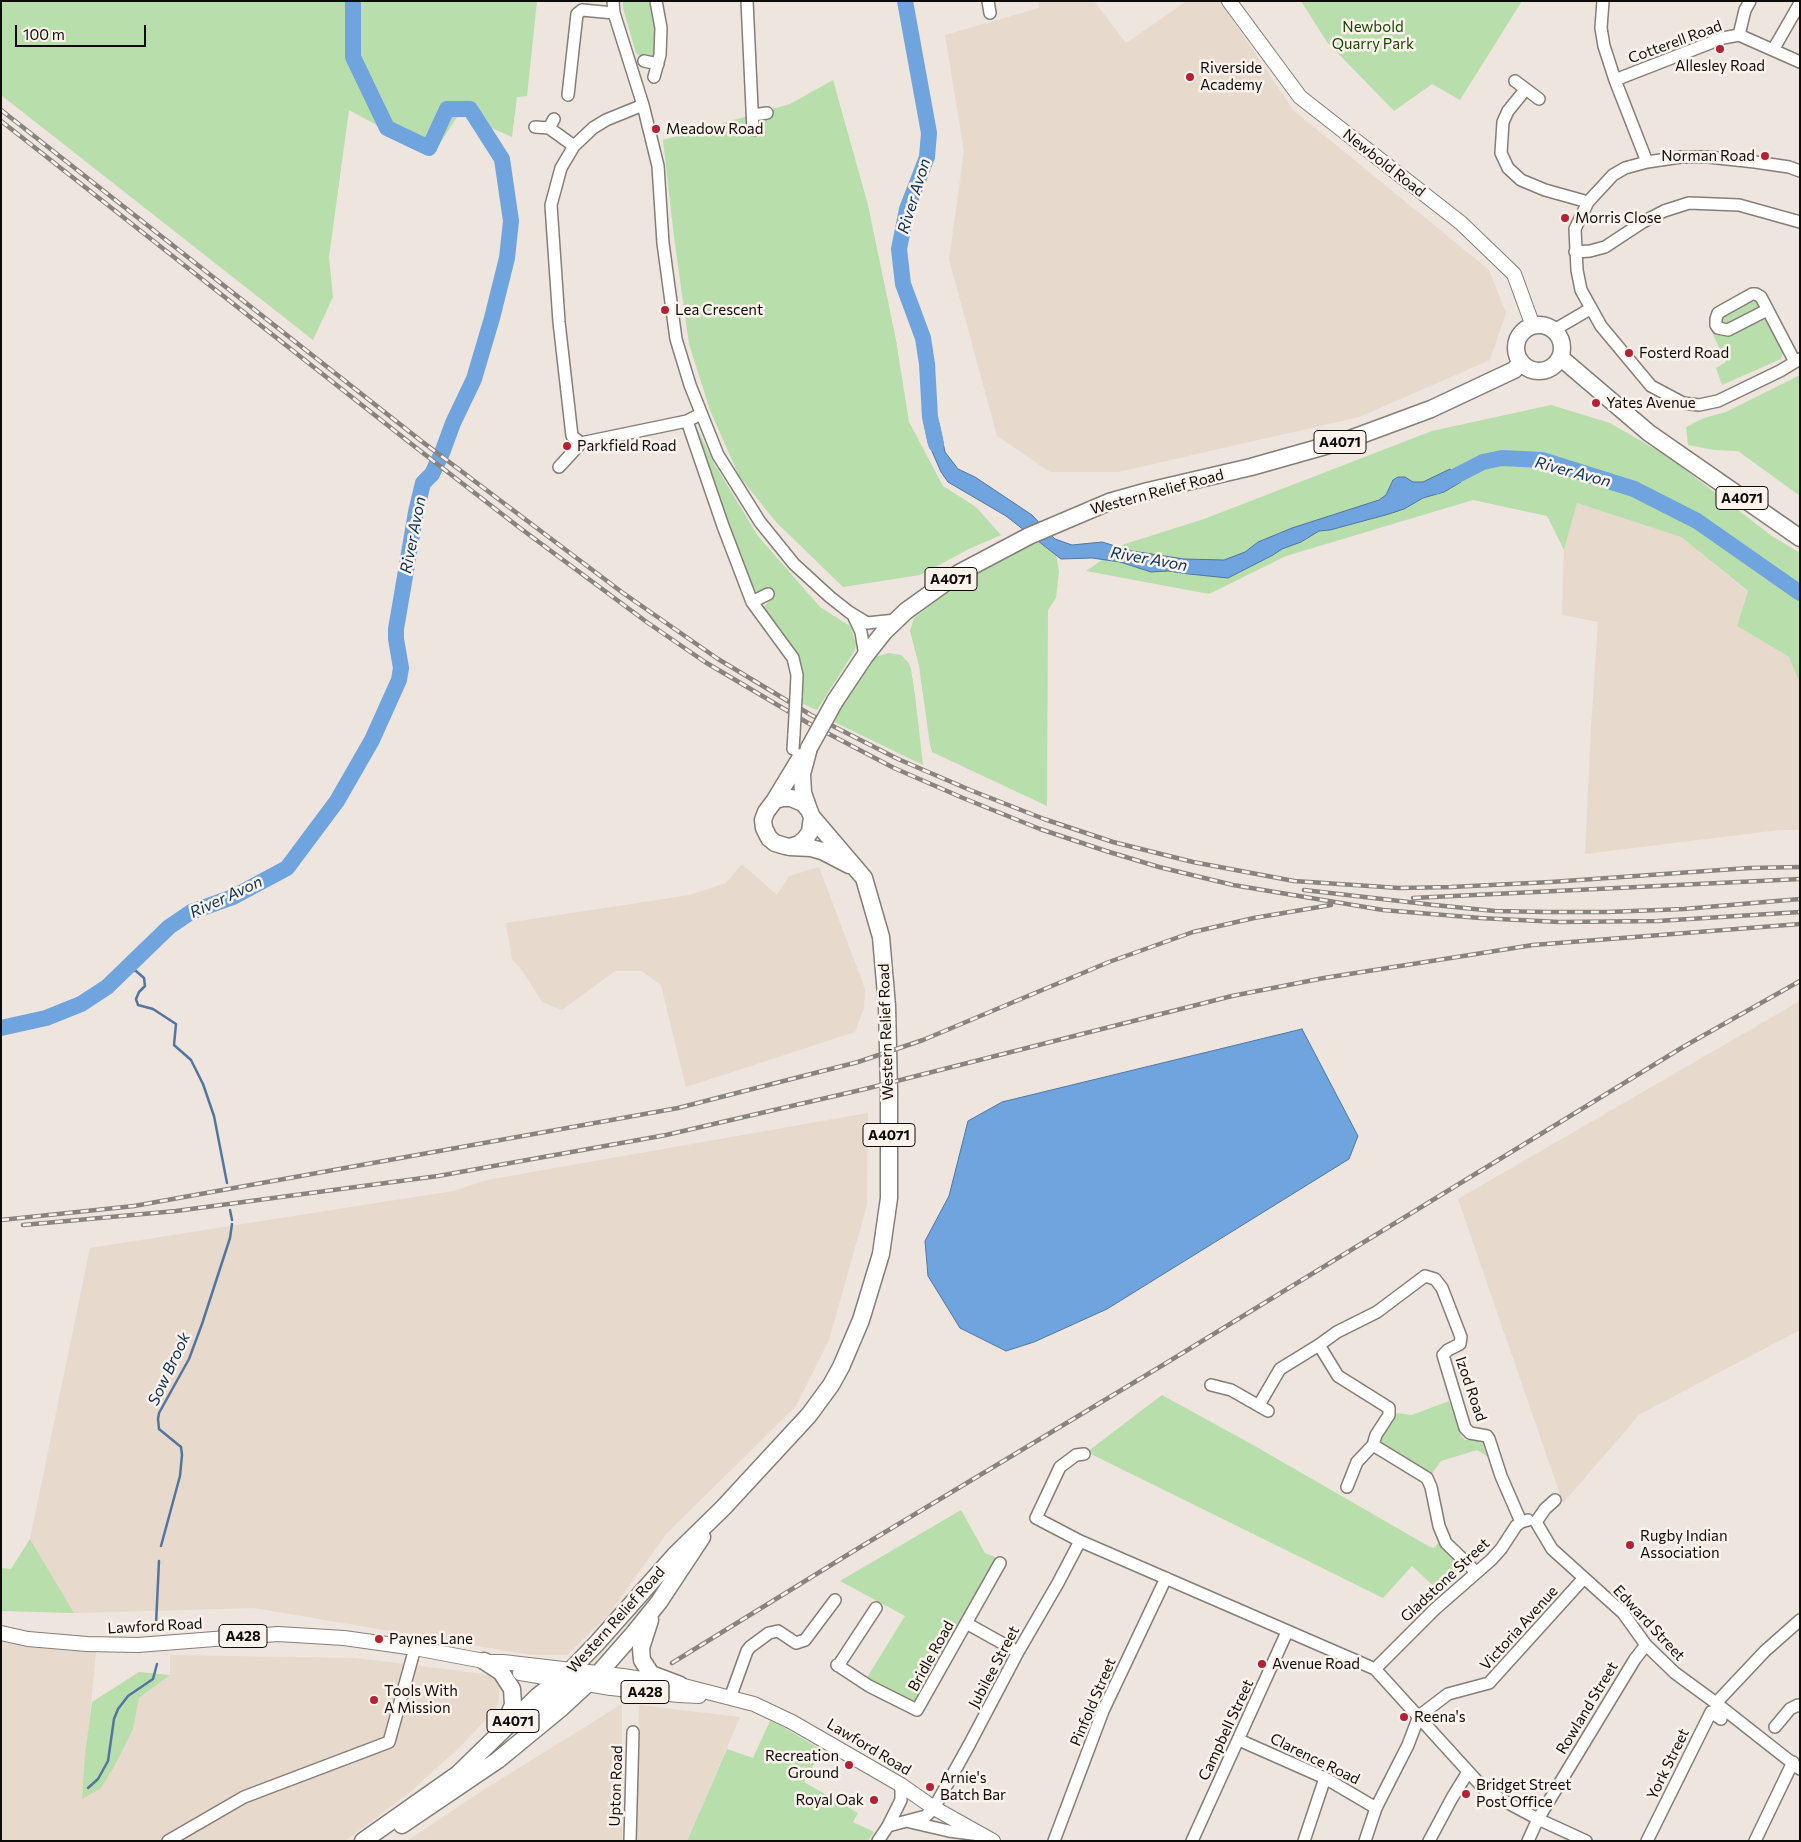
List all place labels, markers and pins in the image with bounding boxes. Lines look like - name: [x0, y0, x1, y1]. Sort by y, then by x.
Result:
- marker: Allesley Road: [1714, 43, 1726, 55]
- place label: Allesley Road: [1675, 57, 1765, 75]
- place label: Riverside Academy: [1200, 59, 1263, 94]
- marker: Riverside Academy: [1184, 71, 1196, 83]
- place label: Meadow Road: [666, 120, 763, 138]
- marker: Meadow Road: [650, 123, 662, 135]
- place label: Norman Road: [1661, 147, 1755, 165]
- marker: Norman Road: [1759, 150, 1771, 162]
- place label: Morris Close: [1575, 209, 1661, 227]
- marker: Morris Close: [1559, 212, 1571, 224]
- place label: Lea Crescent: [675, 301, 763, 319]
- marker: Lea Crescent: [659, 304, 671, 316]
- place label: Fosterd Road: [1639, 344, 1729, 362]
- marker: Fosterd Road: [1623, 347, 1635, 359]
- place label: Yates Avenue: [1606, 394, 1696, 412]
- marker: Yates Avenue: [1590, 397, 1602, 409]
- place label: Parkfield Road: [577, 437, 676, 455]
- marker: Parkfield Road: [561, 440, 573, 452]
- place label: Rugby Indian Association: [1640, 1527, 1728, 1562]
- marker: Rugby Indian Association: [1624, 1539, 1636, 1551]
- place label: Paynes Lane: [389, 1630, 473, 1648]
- marker: Paynes Lane: [373, 1633, 385, 1645]
- place label: Avenue Road: [1272, 1655, 1360, 1673]
- marker: Avenue Road: [1256, 1658, 1268, 1670]
- place label: Tools With A Mission: [384, 1682, 458, 1717]
- marker: Tools With A Mission: [368, 1694, 380, 1706]
- place label: Reena's: [1414, 1708, 1466, 1726]
- marker: Reena's: [1398, 1711, 1410, 1723]
- place label: Recreation Ground: [765, 1747, 839, 1782]
- marker: Recreation Ground: [843, 1759, 855, 1771]
- place label: Arnie's Batch Bar: [940, 1769, 1006, 1804]
- place label: Bridget Street Post Office: [1476, 1776, 1571, 1811]
- marker: Arnie's Batch Bar: [924, 1781, 936, 1793]
- marker: Bridget Street Post Office: [1460, 1788, 1472, 1800]
- place label: Royal Oak: [795, 1791, 864, 1809]
- marker: Royal Oak: [868, 1794, 880, 1806]

